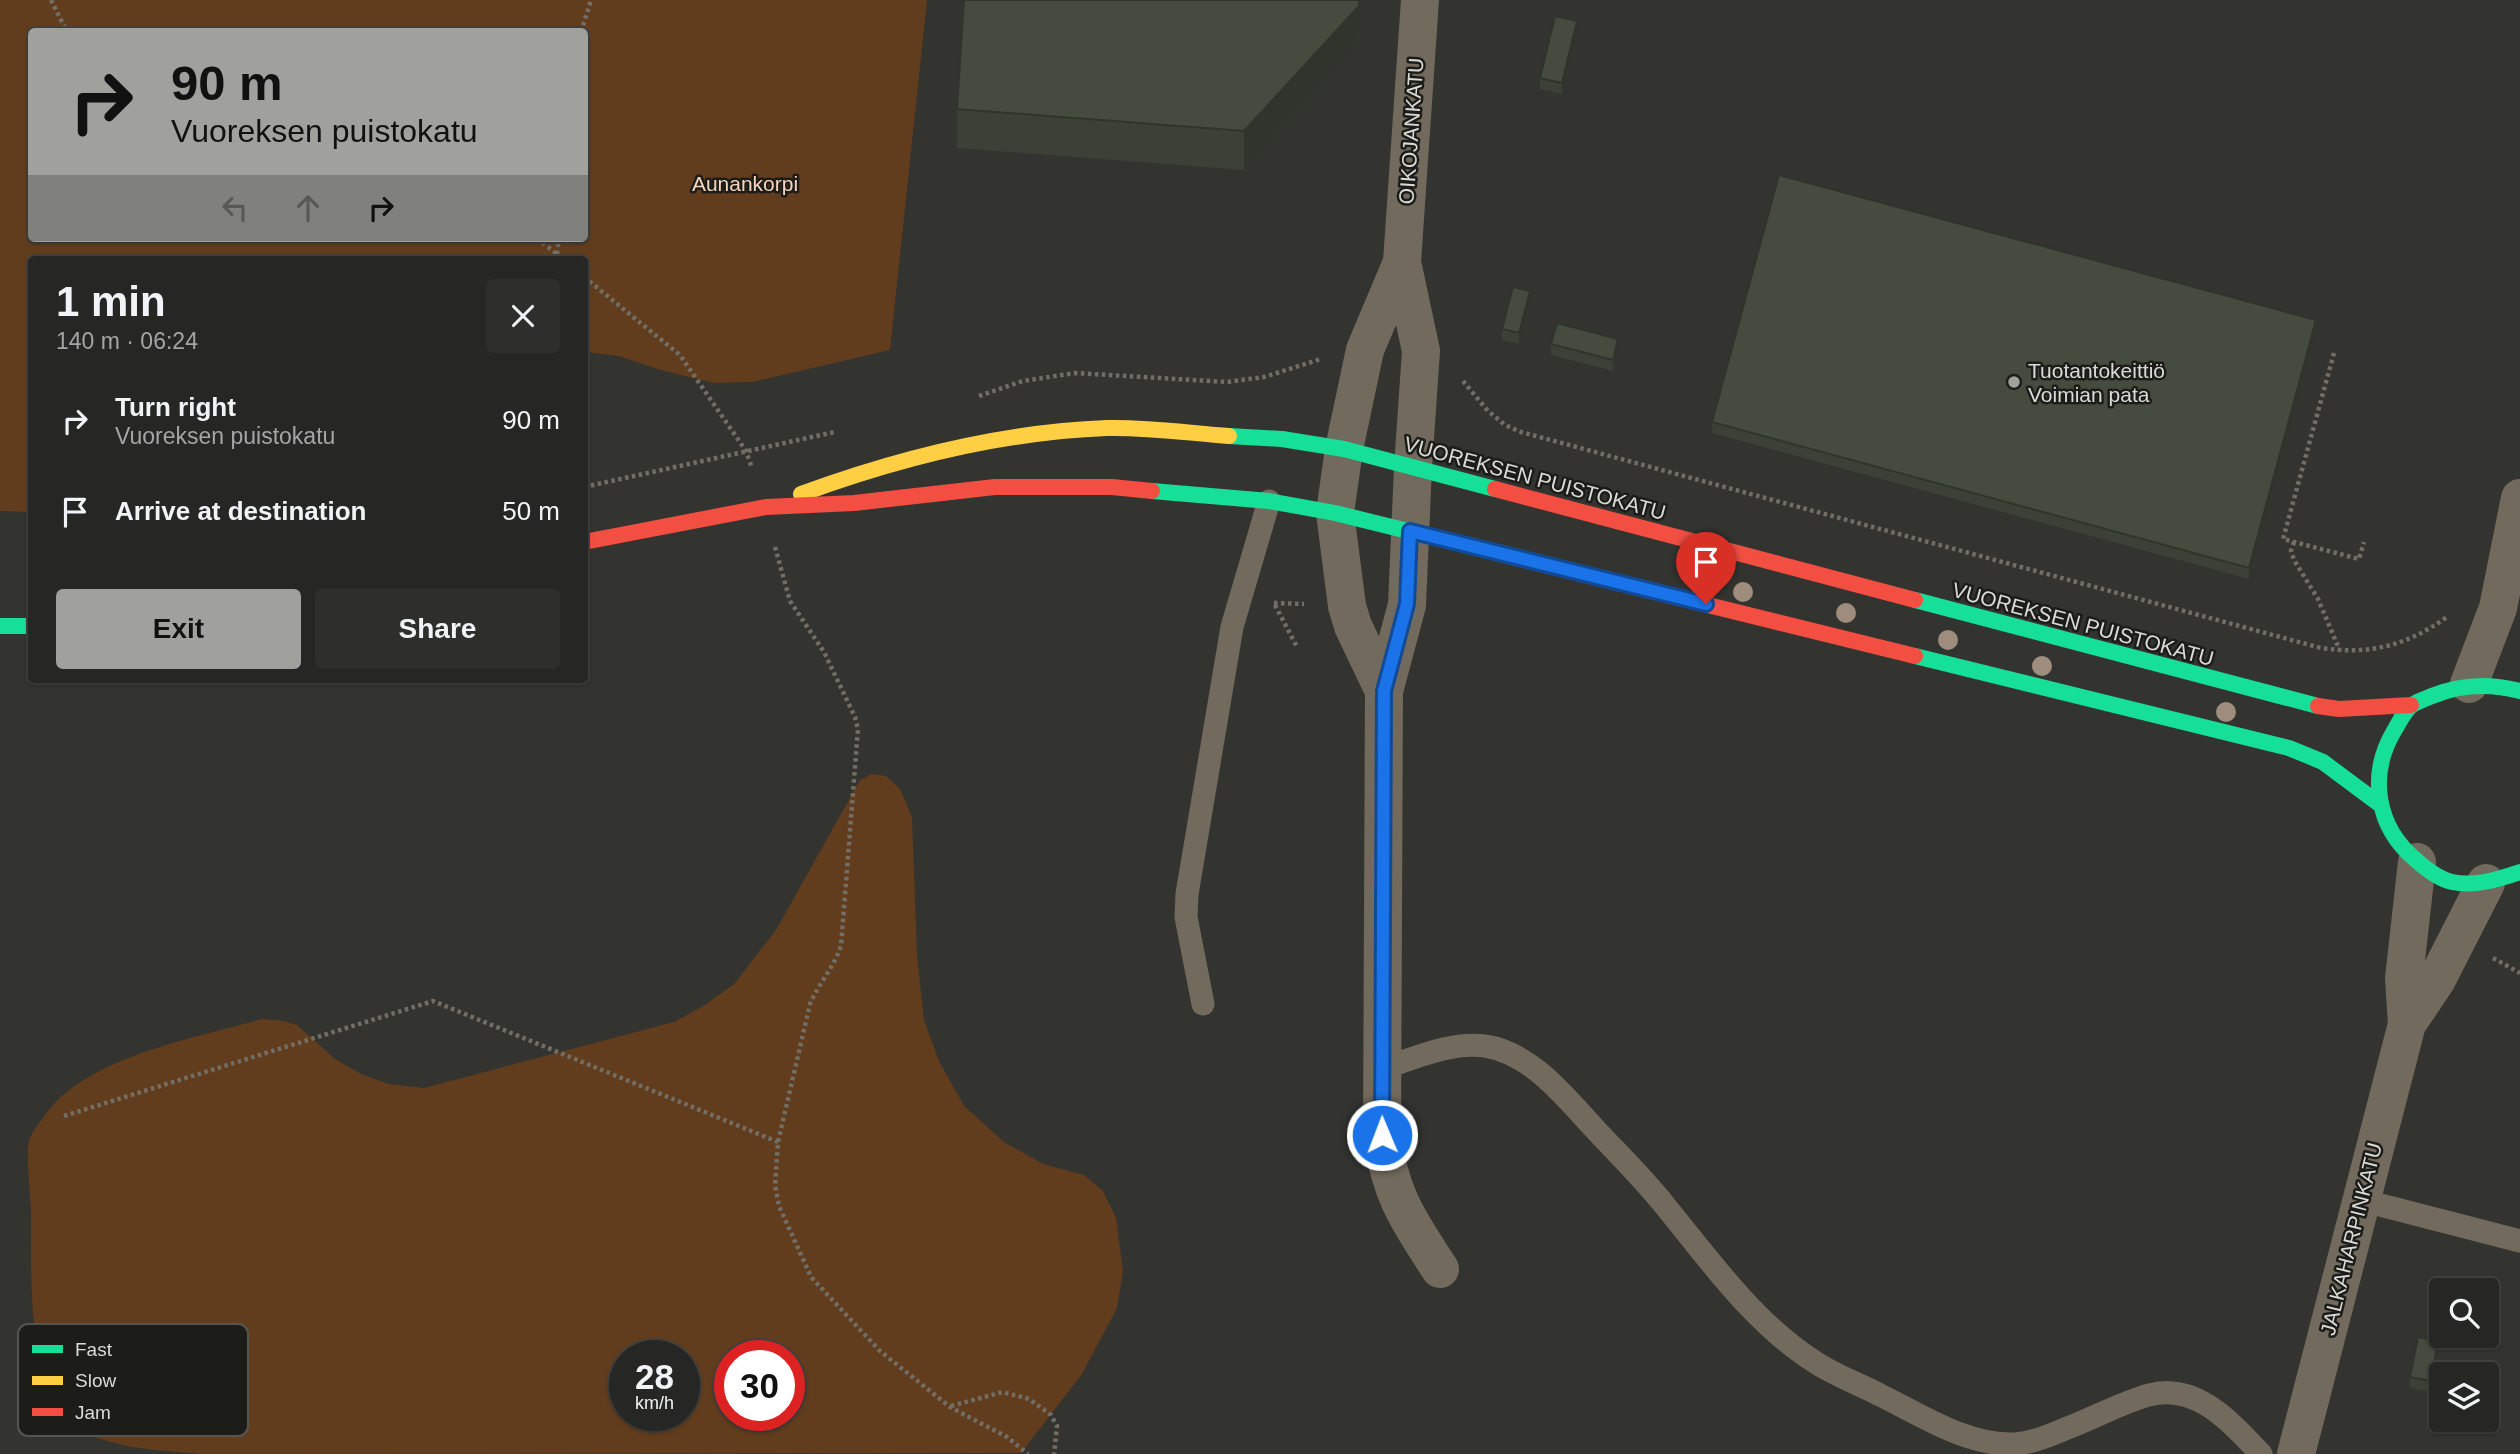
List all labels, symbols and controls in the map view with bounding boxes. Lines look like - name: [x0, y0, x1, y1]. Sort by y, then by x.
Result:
- icon: right: [56, 56, 147, 147]
- text: 90 m: [171, 56, 283, 110]
- street label: OIKOJANKATU: [1394, 57, 1428, 205]
- text: Vuoreksen puistokatu: [171, 113, 478, 149]
- park label: Aunankorpi: [692, 172, 798, 195]
- icon: left: [216, 189, 254, 227]
- icon: ahead: [289, 189, 327, 227]
- icon: right: [362, 189, 400, 227]
- text: 1 min: [56, 278, 166, 325]
- button: close: [486, 279, 560, 353]
- text: 140 m · 06:24: [56, 328, 198, 354]
- place label: Tuotantokeittiö Voimian pata: [2028, 359, 2165, 406]
- marker: Tuotantokeittiö Voimian pata: [2006, 374, 2022, 390]
- text: Turn right: [115, 392, 236, 422]
- icon: right: [56, 402, 94, 440]
- text: 90 m: [502, 405, 560, 435]
- text: Vuoreksen puistokatu: [115, 423, 335, 449]
- street label: VUOREKSEN PUISTOKATU: [1402, 432, 1668, 524]
- icon: arrive: [56, 493, 94, 531]
- text: Arrive at destination: [115, 496, 366, 526]
- text: 50 m: [502, 496, 560, 526]
- pin: [1676, 532, 1736, 604]
- icon: arrive: [1687, 543, 1725, 581]
- street label: VUOREKSEN PUISTOKATU: [1950, 578, 2216, 670]
- button: Exit: [56, 589, 301, 669]
- button: Share: [315, 589, 560, 669]
- position arrow: [1345, 1098, 1419, 1172]
- street label: JALKAHARPINKATU: [2316, 1140, 2386, 1338]
- map controls: [2429, 1278, 2499, 1432]
- button: search: [2429, 1278, 2499, 1348]
- legend: [18, 1324, 248, 1436]
- text: Fast: [75, 1339, 113, 1360]
- speed limit sign: 30: [714, 1340, 805, 1431]
- text: 28: [635, 1357, 674, 1396]
- button: layers: [2429, 1362, 2499, 1432]
- text: Slow: [75, 1370, 116, 1391]
- text: km/h: [635, 1393, 674, 1413]
- text: Jam: [75, 1402, 111, 1423]

